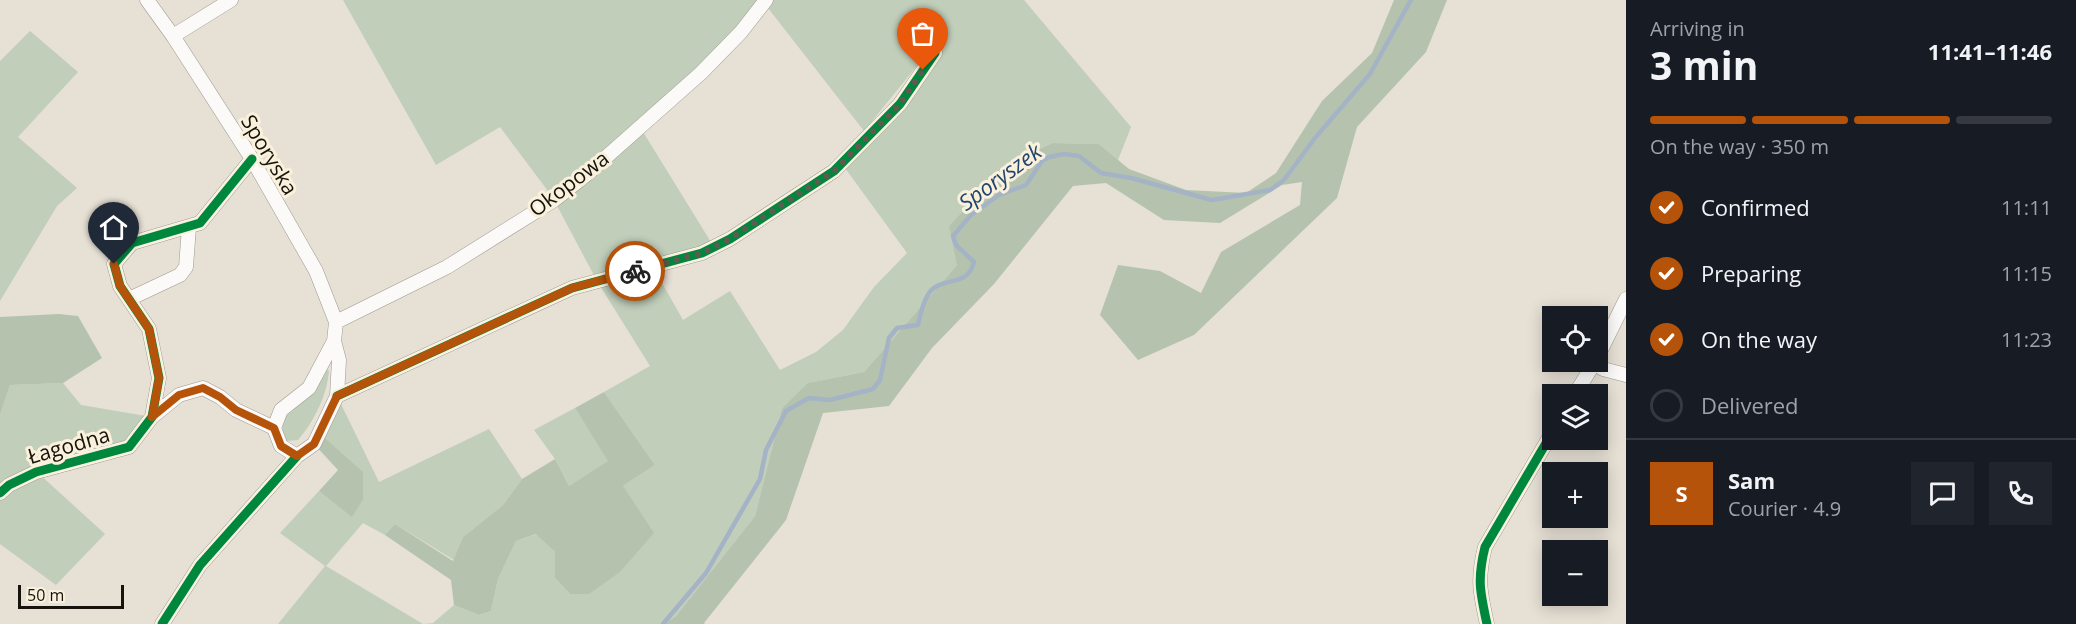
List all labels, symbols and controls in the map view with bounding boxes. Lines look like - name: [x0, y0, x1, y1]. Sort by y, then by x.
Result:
- pin: [897, 8, 948, 70]
- text: Arriving in: [1650, 15, 1745, 42]
- icon: bag: [906, 17, 939, 50]
- text: 11:41–11:46: [1928, 36, 2052, 66]
- text: 3 min: [1650, 38, 1758, 91]
- street label: Sporyska: [235, 109, 305, 200]
- text: On the way · 350 m: [1650, 133, 1829, 160]
- water label: Sporyszek: [952, 135, 1048, 217]
- street label: Okopowa: [523, 144, 614, 222]
- icon: check: [1650, 191, 1683, 224]
- text: Confirmed: [1701, 192, 1810, 222]
- text: 11:11: [2001, 194, 2052, 221]
- pin: [88, 202, 139, 264]
- icon: home: [97, 211, 130, 244]
- courier: [605, 241, 665, 301]
- icon: bike: [619, 255, 652, 288]
- icon: check: [1650, 257, 1683, 290]
- text: Preparing: [1701, 258, 1801, 288]
- text: 11:15: [2001, 260, 2052, 287]
- map controls: [1542, 306, 1608, 606]
- button: locate: [1542, 306, 1608, 372]
- icon: check: [1650, 323, 1683, 356]
- text: On the way: [1701, 324, 1817, 354]
- text: 11:23: [2001, 326, 2052, 353]
- button: layers: [1542, 384, 1608, 450]
- text: Delivered: [1701, 390, 1799, 420]
- street label: Łagodna: [24, 420, 113, 470]
- button: +: [1542, 462, 1608, 528]
- button: chat: [1911, 462, 1974, 525]
- button: phone: [1989, 462, 2052, 525]
- text: Sam: [1728, 465, 1775, 495]
- text: S: [1675, 478, 1688, 508]
- text: Courier · 4.9: [1728, 495, 1841, 522]
- button: −: [1542, 540, 1608, 606]
- scale bar: [18, 582, 124, 610]
- text: 50 m: [27, 584, 64, 606]

